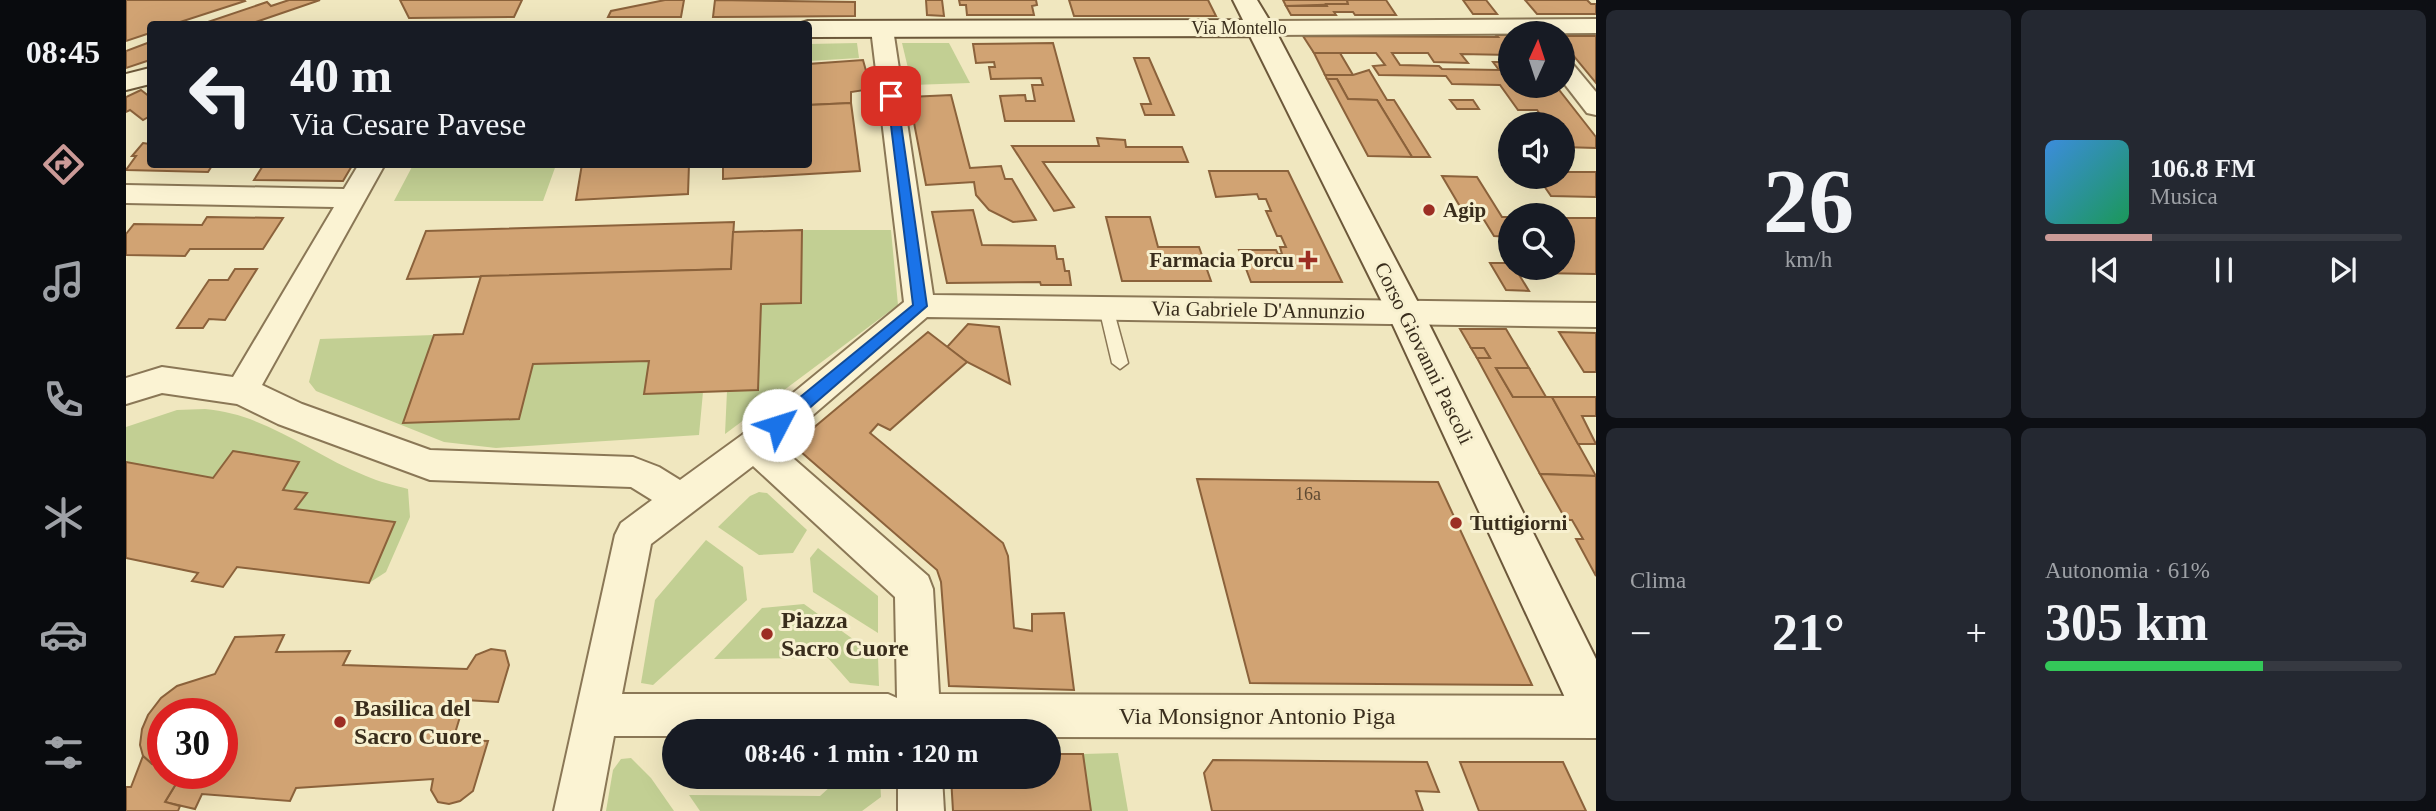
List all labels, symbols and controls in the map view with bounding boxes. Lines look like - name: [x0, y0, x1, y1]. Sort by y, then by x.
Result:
- street label: Via Montello: [1191, 18, 1287, 38]
- north arrow: [1498, 21, 1575, 98]
- map controls: [1498, 21, 1575, 280]
- text: 08:45: [26, 34, 100, 70]
- text: 40 m: [290, 48, 392, 103]
- icon: left: [175, 49, 266, 140]
- pin: [861, 66, 921, 126]
- icon: arrive: [872, 77, 910, 115]
- text: Via Cesare Pavese: [290, 106, 526, 142]
- button: sound: [1498, 112, 1575, 189]
- icon: directions: [39, 140, 88, 189]
- text: 26: [1763, 151, 1854, 252]
- text: 106.8 FM: [2150, 154, 2255, 183]
- text: Musica: [2150, 184, 2218, 209]
- place label: Agip: [1443, 198, 1486, 222]
- marker: Agip: [1421, 202, 1437, 218]
- button: search: [1498, 203, 1575, 280]
- text: km/h: [1785, 247, 1832, 272]
- place label: Farmacia Porcu: [1149, 248, 1294, 272]
- icon: previous: [2086, 251, 2124, 289]
- icon: pause: [2205, 251, 2243, 289]
- icon: next: [2324, 251, 2362, 289]
- marker: Farmacia Porcu: [1300, 252, 1316, 268]
- icon: music: [39, 257, 88, 306]
- street label: Corso Giovanni Pascoli: [1369, 258, 1479, 448]
- street label: Via Gabriele D'Annunzio: [1151, 296, 1365, 324]
- icon: phone: [39, 375, 88, 424]
- position arrow: [741, 388, 815, 462]
- house number: 16a: [1295, 484, 1321, 504]
- icon: climate: [39, 493, 88, 542]
- place label: Tuttigiorni: [1470, 511, 1567, 535]
- marker: Tuttigiorni: [1448, 515, 1464, 531]
- text: Autonomia · 61%: [2045, 558, 2210, 583]
- text: Clima: [1630, 568, 1686, 593]
- text: 305 km: [2045, 594, 2208, 651]
- text: 21°: [1772, 604, 1845, 661]
- place label: Piazza Sacro Cuore: [781, 607, 909, 661]
- icon: car: [39, 610, 88, 659]
- text: −: [1630, 612, 1651, 654]
- text: +: [1966, 612, 1987, 654]
- marker: Piazza Sacro Cuore: [759, 626, 775, 642]
- place label: Basilica del Sacro Cuore: [354, 695, 482, 749]
- speed limit sign: 30: [147, 698, 238, 789]
- street label: Via Monsignor Antonio Piga: [1119, 703, 1396, 729]
- marker: Basilica del Sacro Cuore: [332, 714, 348, 730]
- icon: filters: [39, 728, 88, 777]
- text: 08:46 · 1 min · 120 m: [745, 739, 979, 768]

